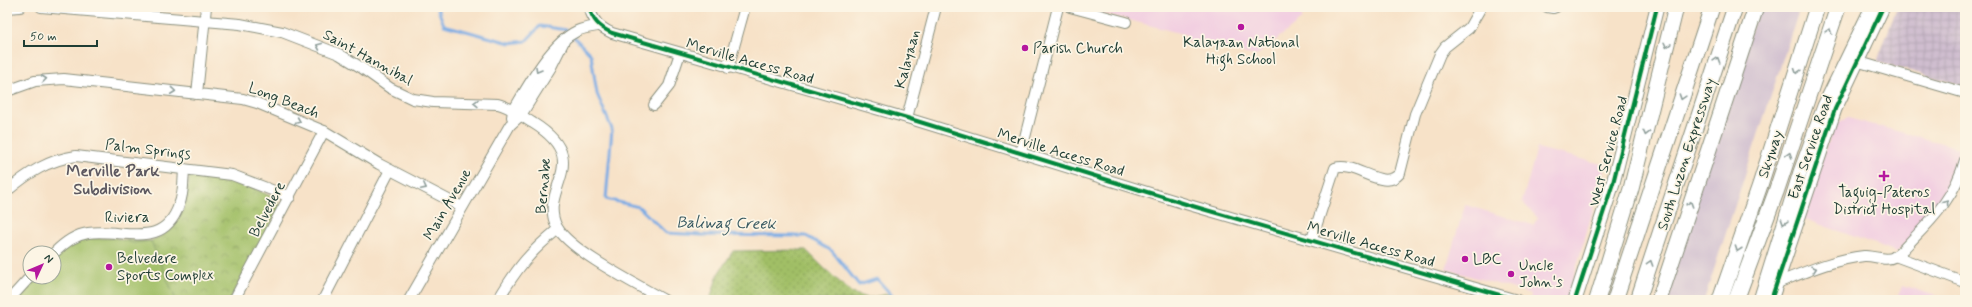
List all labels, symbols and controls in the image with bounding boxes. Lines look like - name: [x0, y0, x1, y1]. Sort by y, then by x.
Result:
- scale bar: [24, 22, 97, 48]
- marker: Kalayaan National High School: [1236, 22, 1246, 32]
- street label: Saint Hannibal: [319, 25, 416, 91]
- street label: Kalayaan: [890, 27, 925, 91]
- one-way arrow: [1825, 28, 1833, 35]
- text: 50 m: [30, 29, 57, 45]
- place label: Kalayaan National High School: [1183, 33, 1299, 71]
- street label: Merville Access Road: [684, 34, 816, 90]
- place label: Parish Church: [1033, 39, 1123, 59]
- one-way arrow: [1663, 41, 1672, 48]
- one-way arrow: [316, 43, 323, 51]
- marker: Parish Church: [1020, 43, 1030, 53]
- one-way arrow: [1713, 56, 1721, 63]
- one-way arrow: [535, 66, 542, 73]
- one-way arrow: [1793, 67, 1802, 74]
- one-way arrow: [41, 75, 47, 84]
- street label: South Luzon Expressway: [1653, 76, 1721, 233]
- street label: Long Beach: [245, 78, 322, 125]
- one-way arrow: [170, 86, 176, 95]
- street label: East Service Road: [1784, 92, 1838, 202]
- street label: West Service Road: [1585, 94, 1633, 209]
- one-way arrow: [1678, 94, 1687, 101]
- one-way arrow: [473, 99, 479, 107]
- one-way arrow: [295, 117, 302, 125]
- street label: Merville Access Road: [995, 124, 1127, 182]
- street label: Skyway: [1754, 127, 1788, 181]
- one-way arrow: [1642, 130, 1651, 137]
- street label: Palm Springs: [104, 135, 192, 166]
- one-way arrow: [1784, 151, 1792, 158]
- street label: Bernabe: [532, 157, 556, 215]
- district label: Merville Park Subdivision: [66, 161, 161, 200]
- street label: Main Avenue: [419, 165, 477, 244]
- marker: Taguig-Pateros District Hospital: [1878, 170, 1890, 182]
- street label: Belvedere: [245, 178, 291, 241]
- one-way arrow: [420, 183, 428, 190]
- place label: Taguig-Pateros District Hospital: [1833, 183, 1935, 220]
- one-way arrow: [1941, 199, 1948, 206]
- one-way arrow: [1685, 201, 1694, 208]
- street label: Riviera: [105, 208, 150, 228]
- water label: Baliwag Creek: [676, 212, 777, 237]
- street label: Merville Access Road: [1305, 217, 1437, 273]
- one-way arrow: [1780, 218, 1789, 225]
- north arrow: [22, 245, 62, 285]
- one-way arrow: [1735, 245, 1743, 252]
- place label: Belvedere Sports Complex: [117, 249, 213, 286]
- place label: LBC: [1473, 250, 1501, 270]
- text: N: [41, 251, 56, 266]
- marker: LBC: [1460, 254, 1470, 264]
- place label: Uncle John's: [1519, 256, 1563, 293]
- one-way arrow: [1645, 260, 1654, 267]
- marker: Belvedere Sports Complex: [104, 262, 114, 272]
- one-way arrow: [1810, 266, 1817, 274]
- marker: Uncle John's: [1506, 269, 1516, 279]

